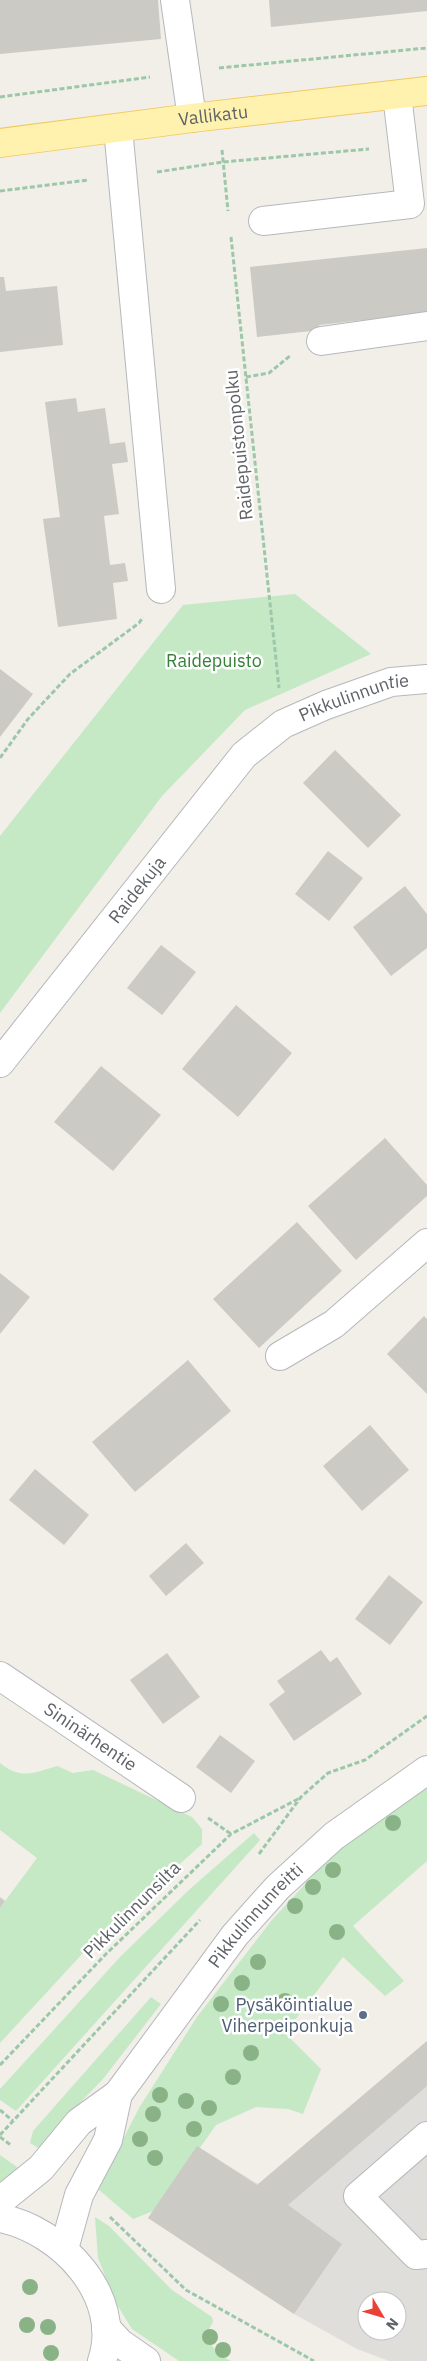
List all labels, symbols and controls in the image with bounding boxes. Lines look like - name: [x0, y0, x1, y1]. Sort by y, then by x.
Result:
- street label: Vallikatu: [177, 100, 249, 131]
- street label: Raidepuistonpolku: [219, 369, 258, 521]
- park label: Raidepuisto: [166, 649, 262, 672]
- street label: Pikkulinnuntie: [295, 669, 410, 727]
- street label: Raidekuja: [103, 851, 171, 928]
- street label: Sininärhentie: [40, 1697, 142, 1776]
- street label: Pikkulinnunsilta: [78, 1856, 186, 1963]
- street label: Pikkulinnunreitti: [203, 1858, 308, 1972]
- place label: Pysäköintialue Viherpeiponkuja: [222, 1993, 353, 2037]
- marker: Pysäköintialue Viherpeiponkuja: [357, 2009, 369, 2021]
- north arrow: [357, 2291, 407, 2341]
- text: N: [382, 2314, 402, 2334]

